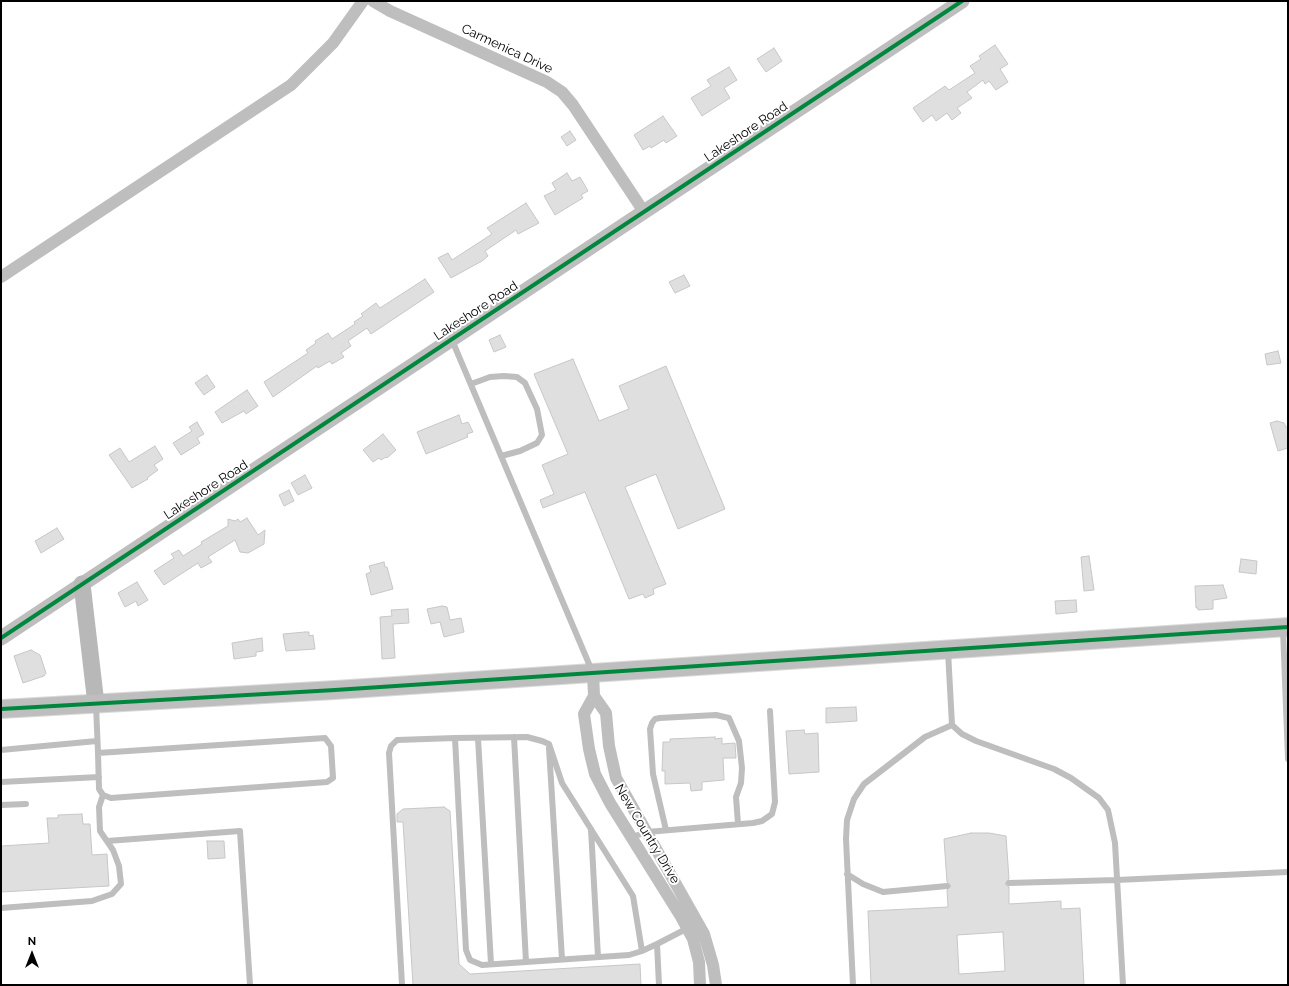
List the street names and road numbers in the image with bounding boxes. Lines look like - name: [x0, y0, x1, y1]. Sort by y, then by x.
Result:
- street label: Carmenica Drive: [459, 21, 555, 77]
- street label: Lakeshore Road: [701, 98, 791, 166]
- street label: Lakeshore Road: [431, 278, 521, 344]
- street label: Lakeshore Road: [161, 457, 251, 523]
- street label: New Country Drive: [611, 781, 683, 887]

